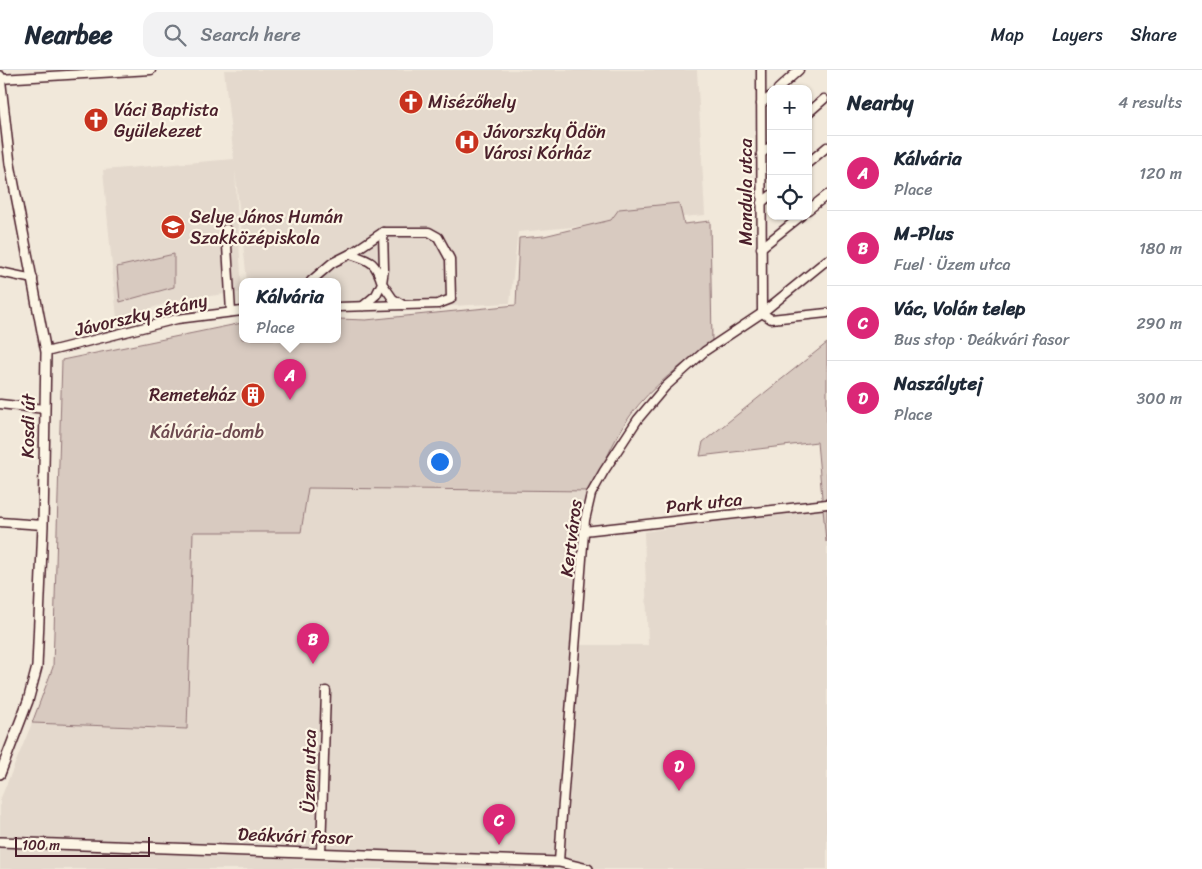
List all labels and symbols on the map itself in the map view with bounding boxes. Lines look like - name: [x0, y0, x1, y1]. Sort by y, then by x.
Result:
- place label: Misézőhely: [428, 86, 517, 118]
- church icon: Misézőhely: [398, 89, 424, 115]
- place label: Váci Baptista Gyülekezet: [114, 94, 219, 147]
- church icon: Váci Baptista Gyülekezet: [83, 107, 109, 133]
- place label: Jávorszky Ödön Városi Kórház: [483, 116, 606, 169]
- hospital icon: Jávorszky Ödön Városi Kórház: [454, 129, 480, 155]
- street label: Mandula utca: [730, 138, 762, 245]
- place label: Selye János Humán Szakközépiskola: [190, 201, 343, 254]
- school or university icon: Selye János Humán Szakközépiskola: [160, 214, 186, 240]
- street label: Jávorszky sétány: [71, 284, 211, 346]
- pin: A: [274, 359, 306, 400]
- place label: Remeteház: [149, 379, 236, 411]
- building icon: Remeteház: [240, 382, 266, 408]
- street label: Kosdi út: [11, 393, 45, 458]
- park label: Kálvária-domb: [150, 416, 264, 448]
- your location: [427, 449, 453, 475]
- street label: Park utca: [664, 483, 744, 523]
- street label: Kertváros: [550, 497, 592, 578]
- pin: B: [297, 623, 329, 664]
- street label: Üzem utca: [292, 729, 326, 813]
- pin: D: [663, 750, 695, 791]
- pin: C: [483, 804, 515, 845]
- street label: Deákvári fasor: [237, 818, 355, 854]
- scale bar: [15, 834, 150, 857]

